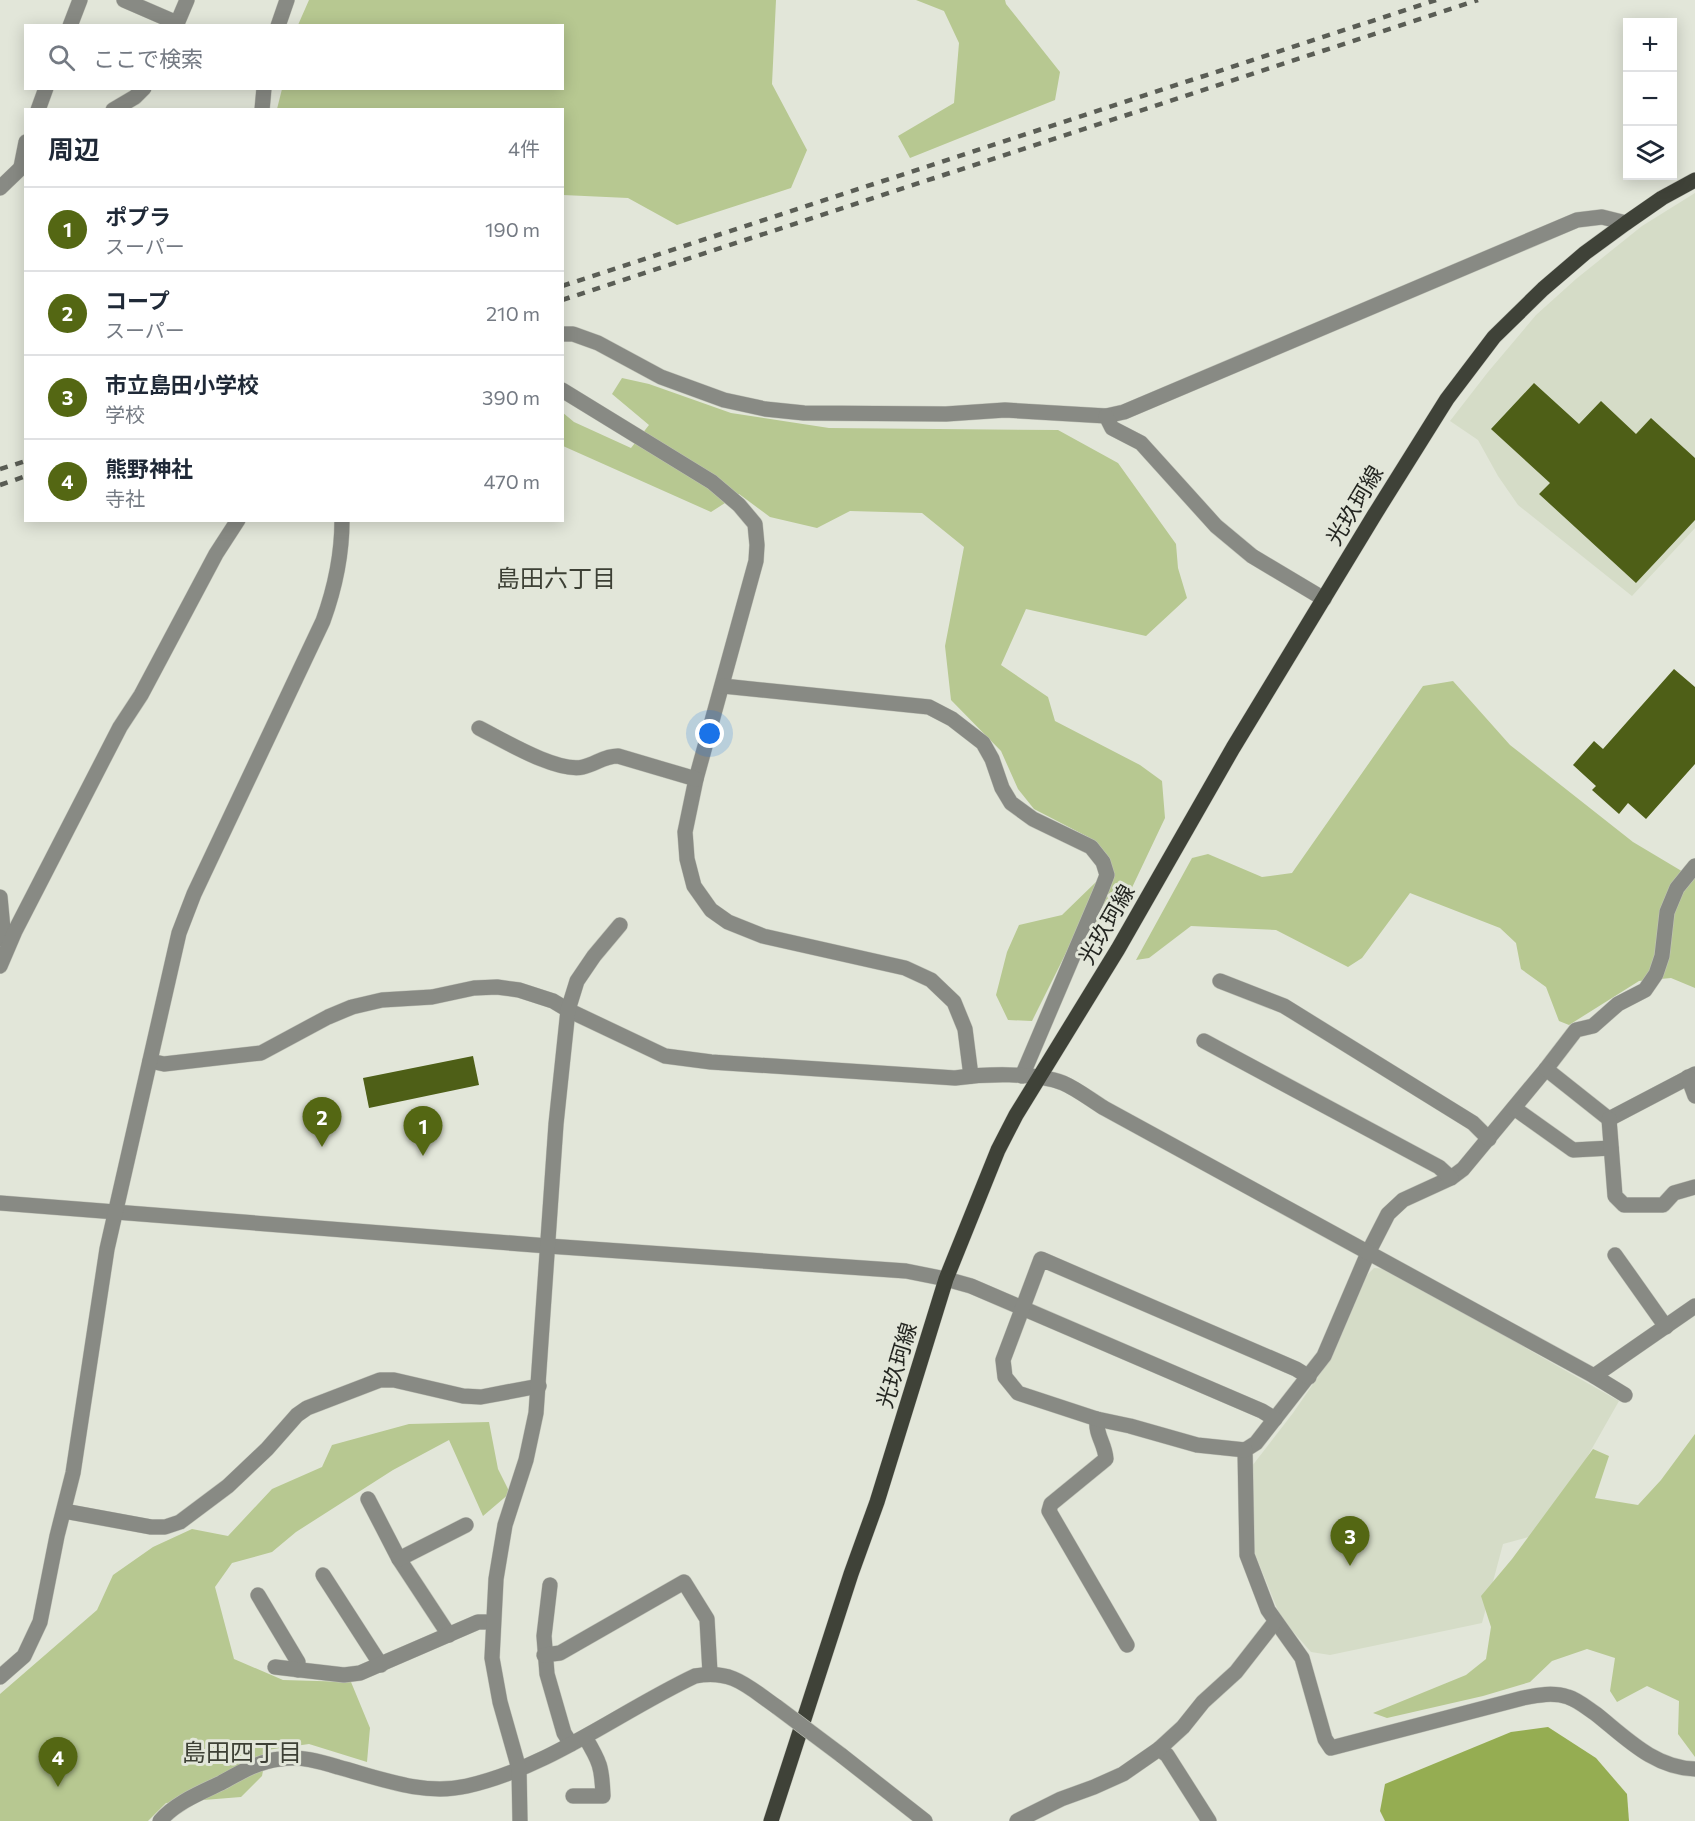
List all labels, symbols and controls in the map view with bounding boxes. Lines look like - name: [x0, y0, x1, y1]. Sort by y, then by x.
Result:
- map controls: [1623, 18, 1677, 180]
- button: +: [1623, 18, 1677, 72]
- search box: [24, 24, 564, 90]
- icon: search: [45, 41, 78, 74]
- text: ここで検索: [93, 45, 203, 72]
- button: −: [1623, 72, 1677, 126]
- button: layers: [1623, 126, 1677, 180]
- text: 周辺: [48, 133, 100, 164]
- text: 4件: [508, 136, 540, 160]
- text: ポプラ: [105, 203, 171, 230]
- text: 1: [63, 217, 72, 241]
- text: 190 m: [485, 217, 540, 241]
- text: スーパー: [105, 234, 185, 258]
- text: コープ: [105, 287, 170, 314]
- text: 2: [62, 301, 73, 325]
- text: 210 m: [486, 301, 540, 325]
- text: スーパー: [105, 318, 185, 342]
- text: 市立島田小学校: [105, 371, 259, 398]
- text: 3: [62, 385, 73, 409]
- text: 390 m: [482, 385, 540, 409]
- text: 学校: [105, 402, 145, 426]
- text: 熊野神社: [105, 455, 193, 482]
- street label: 光玖珂線: [1320, 460, 1388, 550]
- text: 4: [61, 469, 74, 493]
- text: 470 m: [484, 469, 540, 493]
- text: 寺社: [105, 486, 145, 510]
- district label: 島田六丁目: [496, 563, 616, 592]
- your location: [695, 719, 724, 748]
- street label: 光玖珂線: [1072, 879, 1140, 969]
- pin: 2: [302, 1098, 342, 1147]
- pin: 1: [404, 1106, 442, 1156]
- street label: 光玖珂線: [870, 1319, 922, 1411]
- pin: 3: [1330, 1516, 1370, 1566]
- district label: 島田四丁目: [182, 1737, 302, 1766]
- pin: 4: [38, 1738, 78, 1787]

